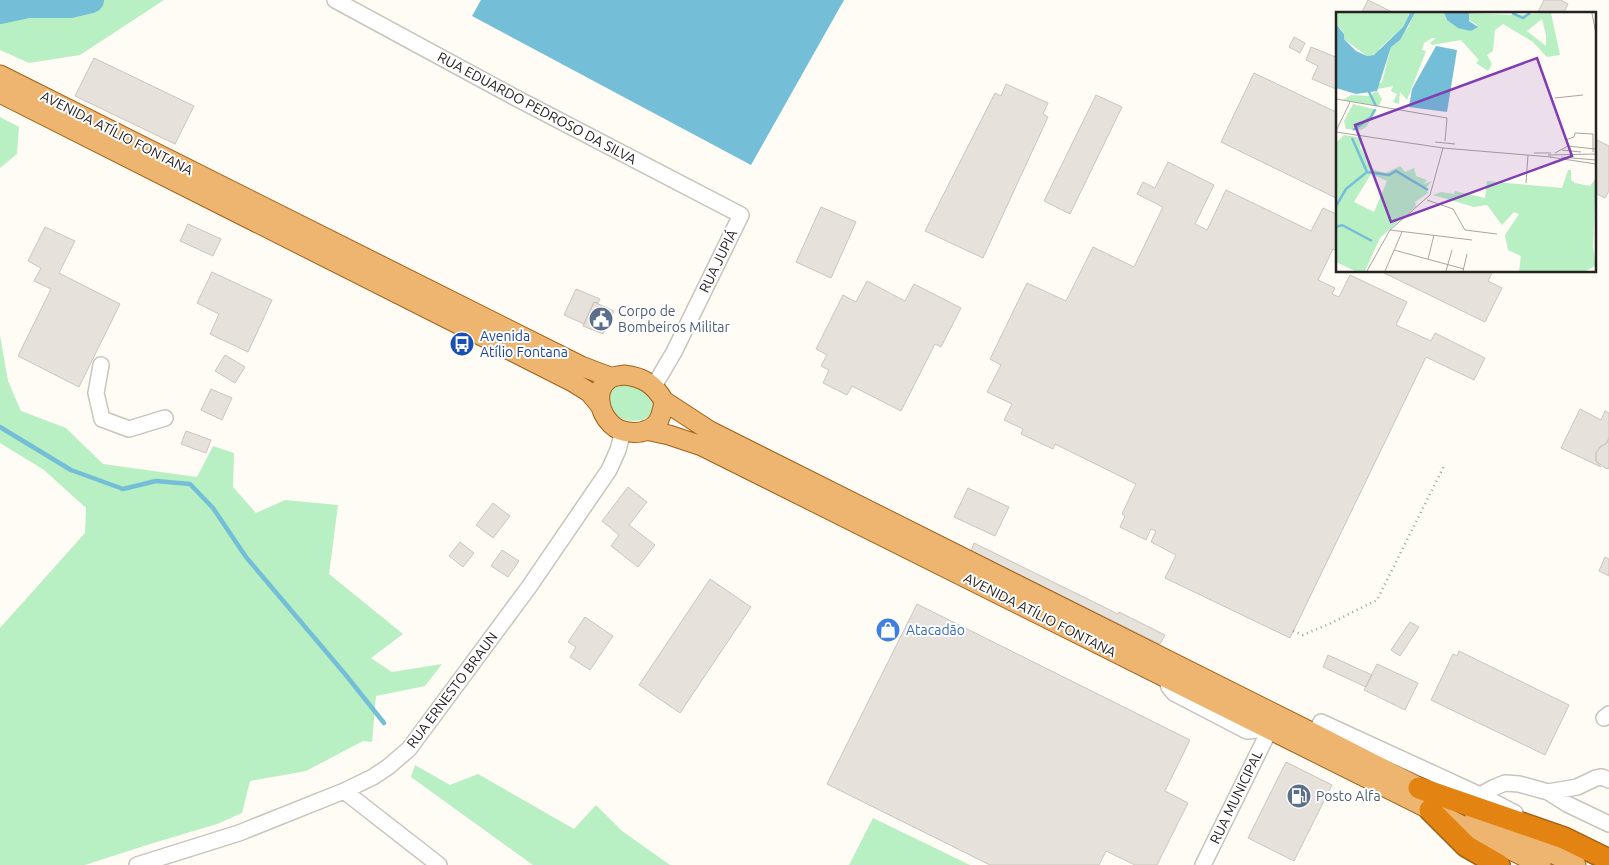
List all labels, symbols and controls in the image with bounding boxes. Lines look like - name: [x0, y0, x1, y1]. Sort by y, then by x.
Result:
- inset map: [1336, 12, 1596, 272]
- street label: RUA EDUARDO PEDROSO DA SILVA: [435, 49, 639, 167]
- street label: AVENIDA ATÍLIO FONTANA: [38, 87, 196, 178]
- street label: RUA JUPIÁ: [695, 226, 740, 295]
- place label: Corpo de Bombeiros Militar: [618, 303, 731, 335]
- public building icon: Corpo de Bombeiros Militar: [588, 306, 614, 332]
- place label: Avenida Atílio Fontana: [480, 328, 568, 360]
- bus stop icon: Avenida Atílio Fontana: [449, 331, 475, 357]
- street label: AVENIDA ATÍLIO FONTANA: [961, 569, 1119, 660]
- shop icon: Atacadão: [875, 617, 901, 643]
- place label: Atacadão: [906, 622, 965, 638]
- street label: RUA ERNESTO BRAUN: [403, 629, 501, 751]
- street label: RUA MUNICIPAL: [1206, 748, 1266, 846]
- fuel station icon: Posto Alfa: [1286, 783, 1312, 809]
- place label: Posto Alfa: [1316, 788, 1381, 804]

